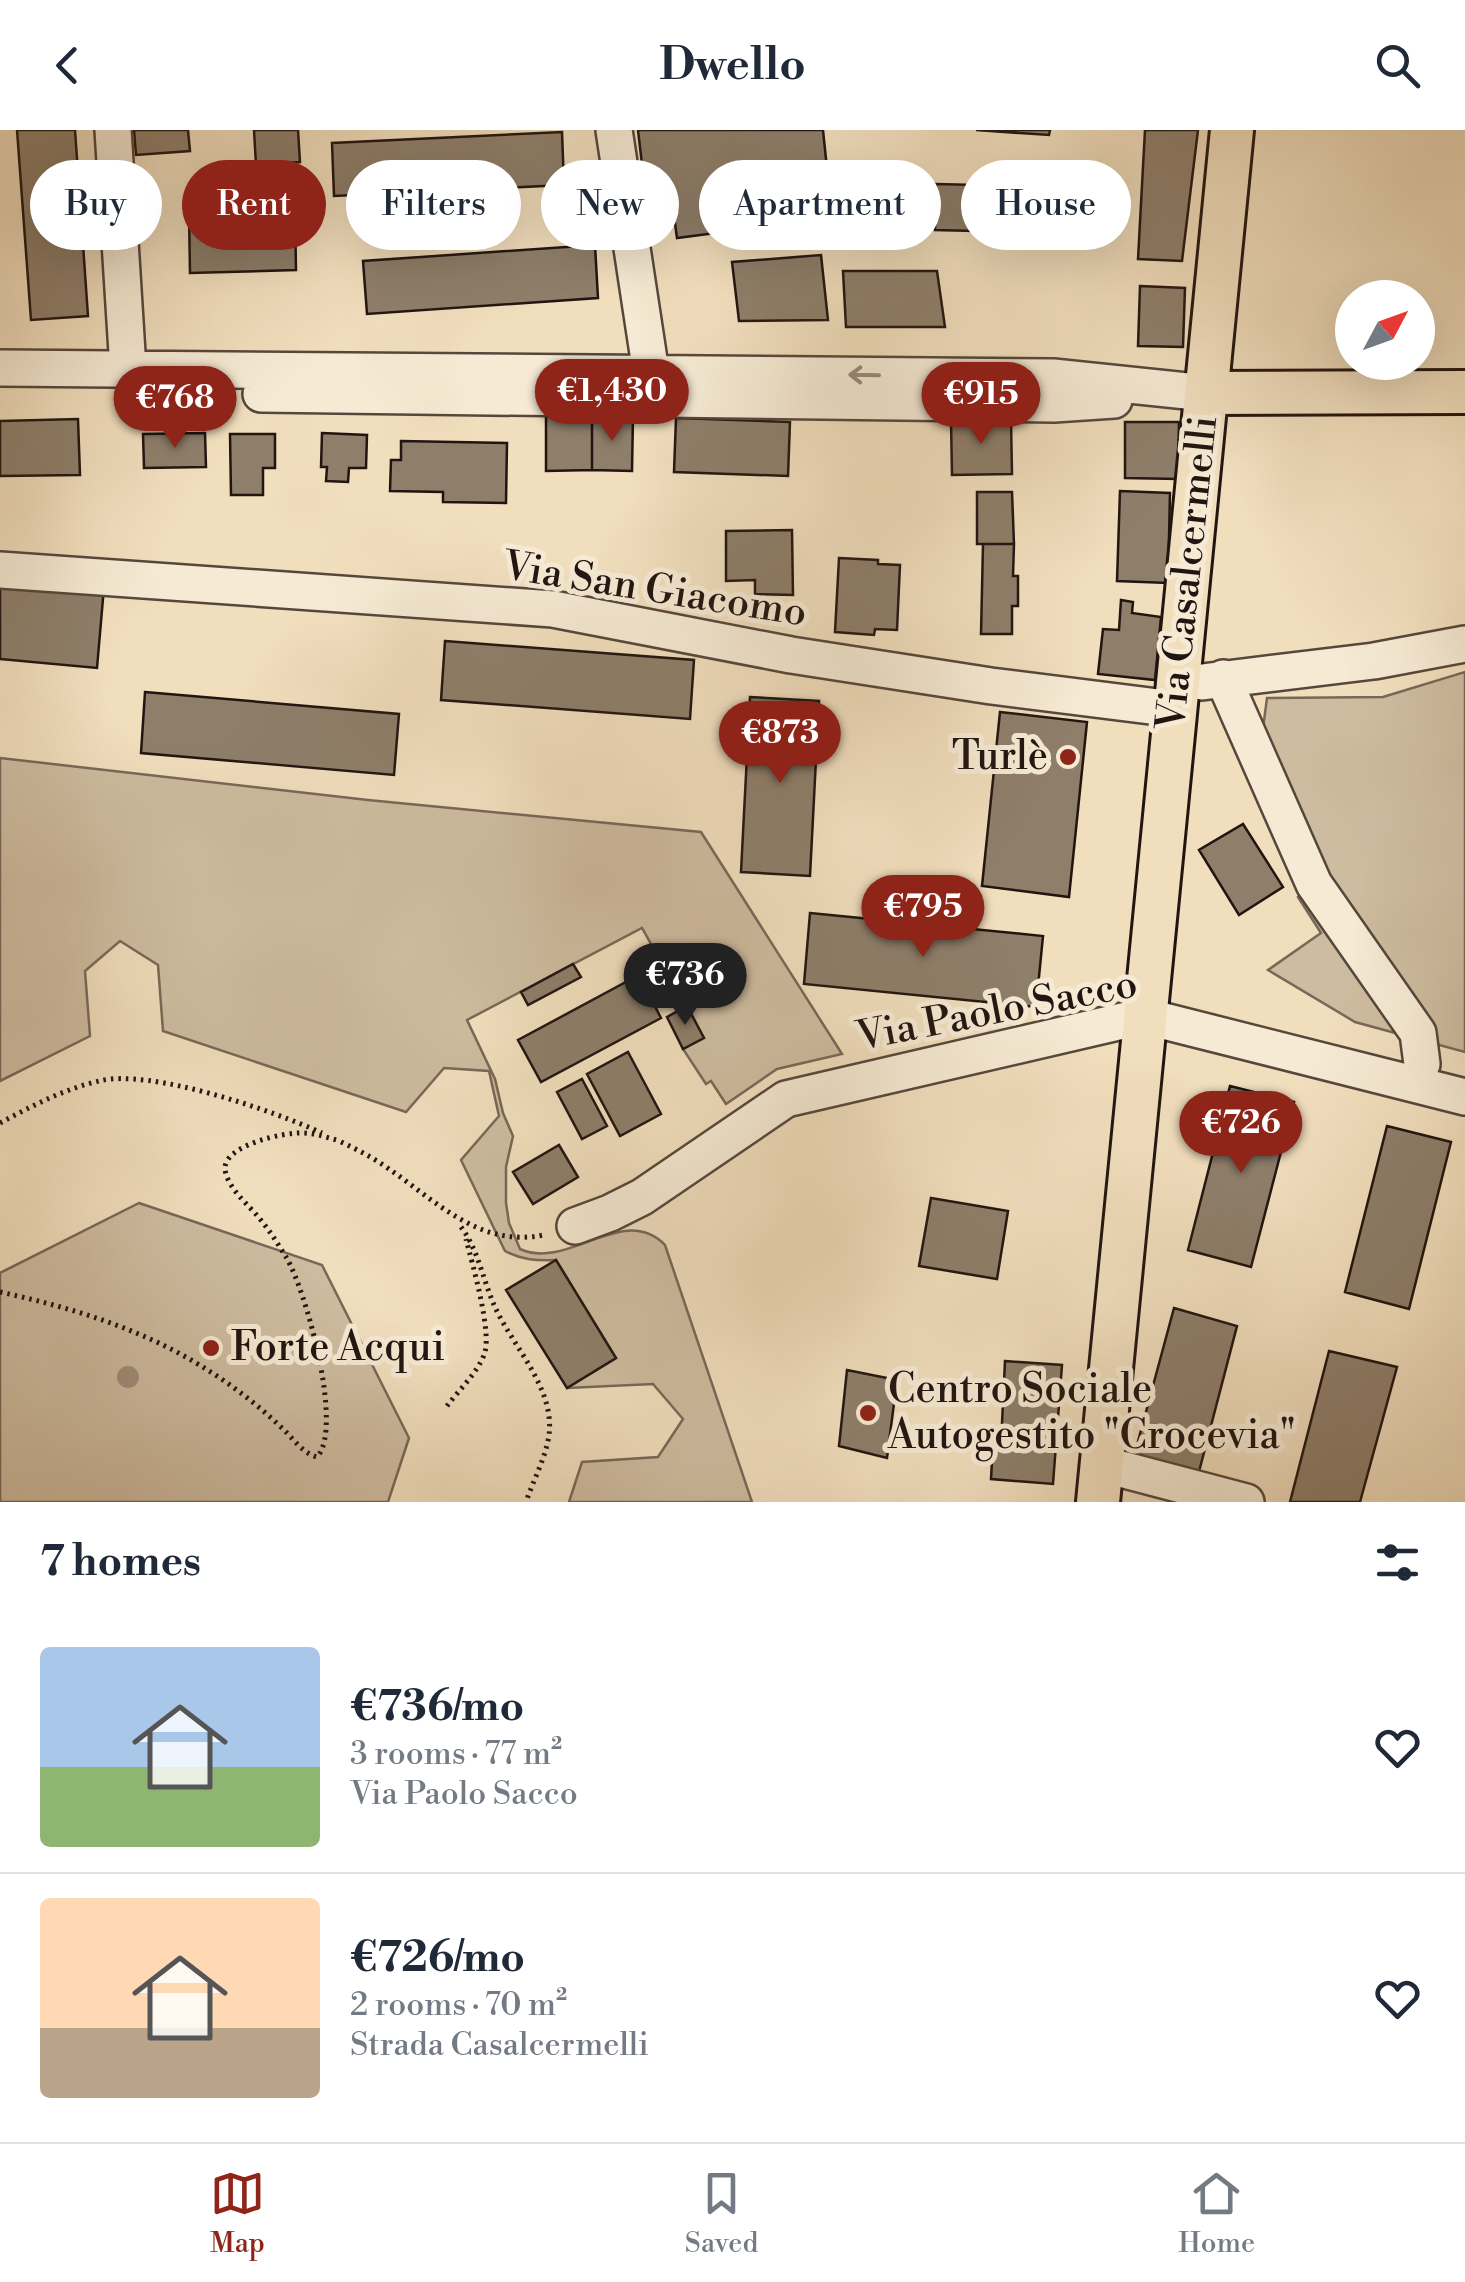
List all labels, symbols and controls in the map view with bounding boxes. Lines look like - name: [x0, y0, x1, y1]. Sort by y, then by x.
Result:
- text: Dwello: [659, 37, 806, 94]
- icon: back: [40, 38, 95, 93]
- icon: search: [1370, 38, 1425, 93]
- chip: Buy: [30, 160, 162, 250]
- chip: Rent: [182, 160, 326, 250]
- chip: Filters: [346, 160, 521, 250]
- chip: New: [541, 160, 679, 250]
- chip: Apartment: [699, 160, 941, 250]
- chip: House: [961, 160, 1131, 250]
- north arrow: [1335, 280, 1435, 380]
- map controls: [1335, 280, 1435, 380]
- pin: €1,430: [531, 359, 693, 444]
- pin: €915: [922, 362, 1040, 447]
- pin: €768: [116, 366, 234, 451]
- one-way arrow: [849, 366, 882, 384]
- text: €1,430: [557, 371, 667, 411]
- text: €915: [943, 374, 1019, 414]
- text: €768: [136, 378, 214, 418]
- street label: Via Casalcermelli: [1147, 413, 1229, 734]
- street label: Via San Giacomo: [499, 541, 810, 639]
- pin: €873: [721, 701, 839, 786]
- text: €873: [741, 713, 819, 753]
- place label: Turlè: [952, 732, 1048, 782]
- marker: Turlè: [1057, 746, 1079, 768]
- pin: €795: [864, 875, 982, 960]
- text: €795: [883, 887, 963, 927]
- pin: €736: [626, 943, 744, 1028]
- text: €736: [646, 955, 724, 995]
- street label: Via Paolo Sacco: [852, 959, 1141, 1063]
- pin: €726: [1182, 1091, 1300, 1176]
- text: €726: [1201, 1103, 1281, 1143]
- place label: Forte Acqui: [231, 1323, 445, 1373]
- marker: Forte Acqui: [200, 1337, 222, 1359]
- place label: Centro Sociale Autogestito "Crocevia": [887, 1365, 1296, 1462]
- marker: Centro Sociale Autogestito "Crocevia": [857, 1402, 879, 1424]
- icon: filters: [1370, 1535, 1425, 1590]
- text: 7 homes: [40, 1536, 201, 1589]
- text: €736/mo: [350, 1681, 524, 1734]
- icon: home: [120, 1687, 240, 1807]
- icon: heart: [1370, 1720, 1425, 1775]
- text: 3 rooms · 77 m²: [350, 1734, 562, 1774]
- text: Via Paolo Sacco: [350, 1774, 578, 1814]
- text: €726/mo: [350, 1932, 525, 1985]
- icon: home: [120, 1938, 240, 2058]
- icon: heart: [1370, 1971, 1425, 2026]
- text: 2 rooms · 70 m²: [350, 1985, 567, 2025]
- text: Strada Casalcermelli: [350, 2025, 649, 2065]
- tab: Map: [210, 2166, 265, 2261]
- tab: Saved: [685, 2166, 758, 2261]
- tab: Home: [1178, 2166, 1255, 2261]

